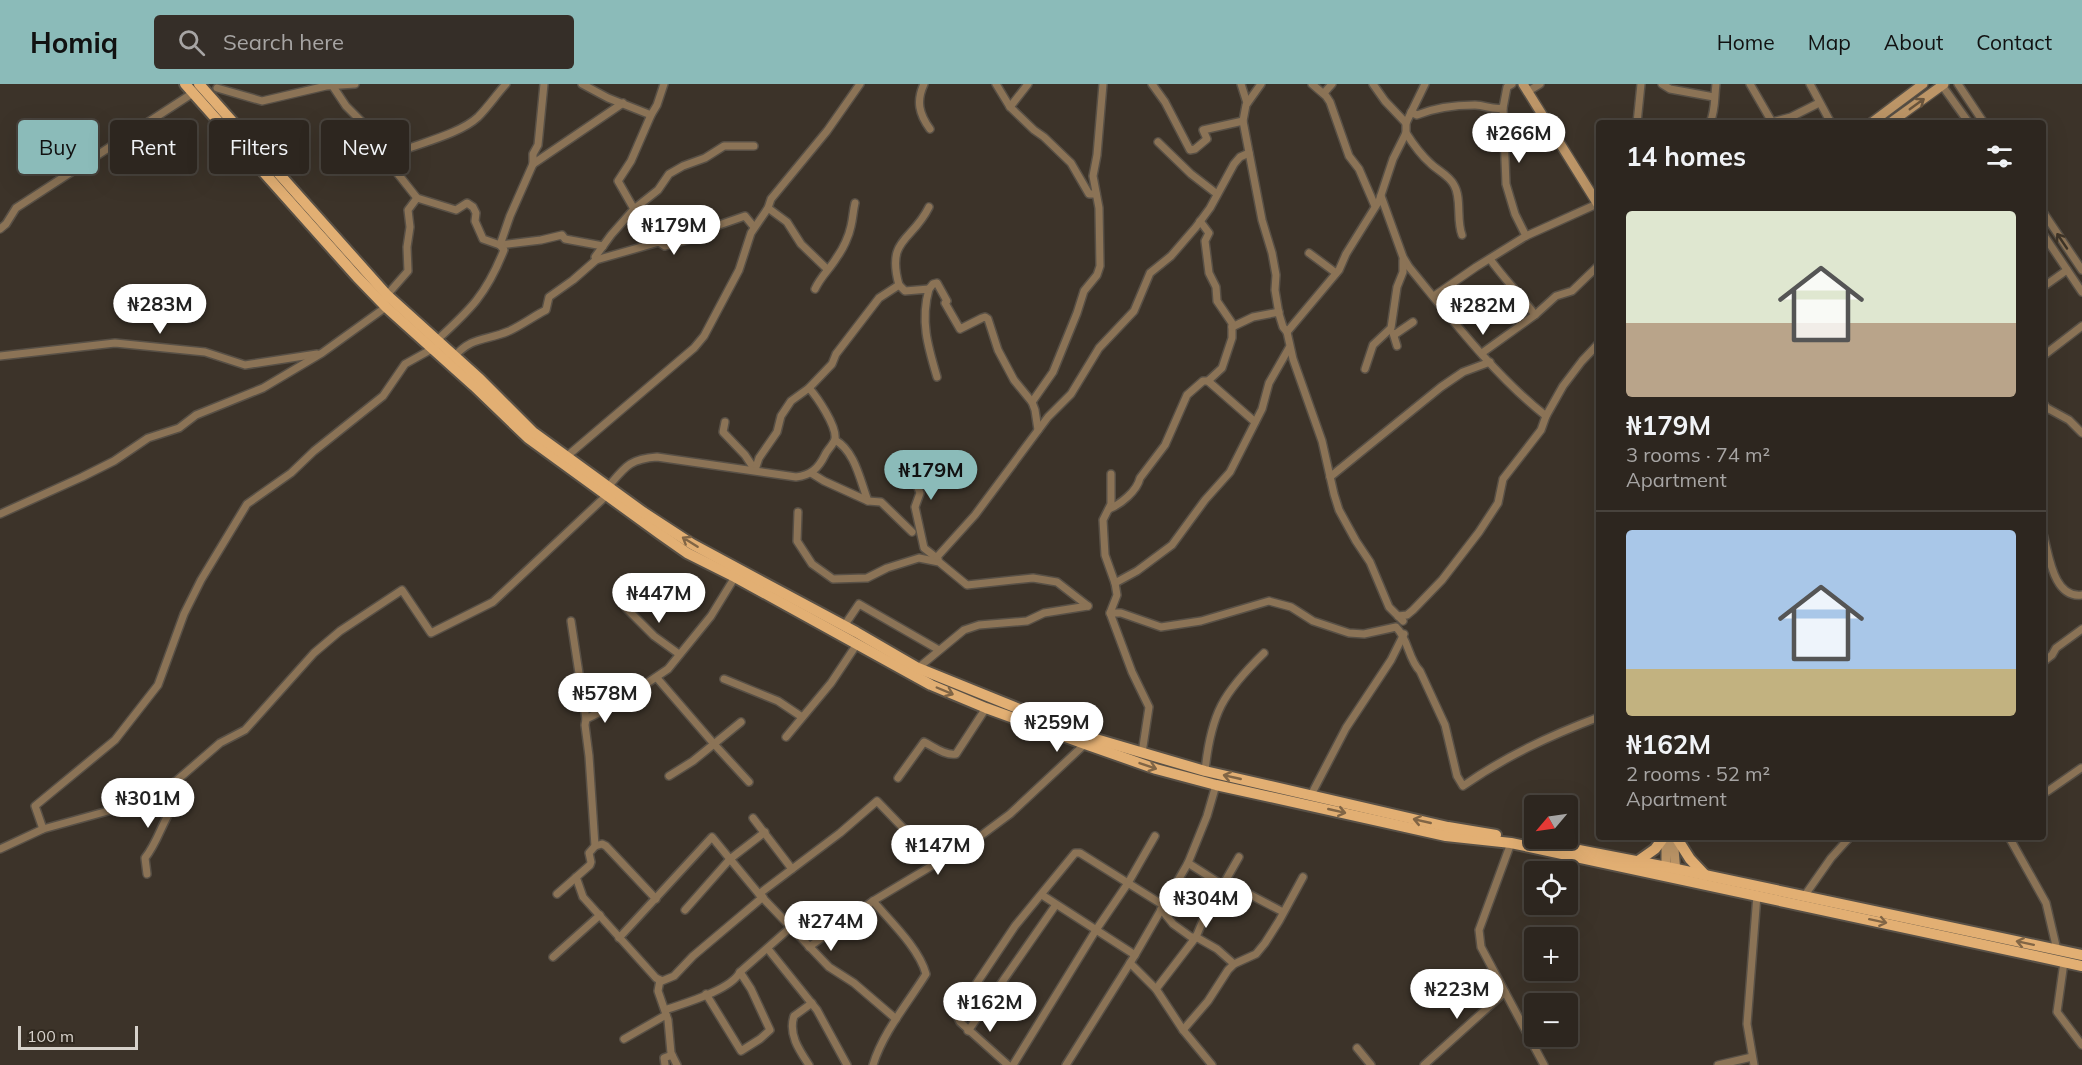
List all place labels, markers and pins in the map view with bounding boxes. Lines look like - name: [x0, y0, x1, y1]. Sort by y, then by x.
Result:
- pin: ₦266M: [1477, 113, 1561, 164]
- pin: ₦179M: [632, 205, 716, 256]
- pin: ₦283M: [118, 284, 202, 335]
- pin: ₦282M: [1441, 285, 1525, 336]
- pin: ₦179M: [889, 450, 973, 501]
- pin: ₦447M: [617, 573, 701, 624]
- pin: ₦578M: [563, 673, 647, 724]
- pin: ₦259M: [1015, 702, 1099, 753]
- pin: ₦301M: [106, 778, 190, 829]
- pin: ₦147M: [896, 825, 980, 876]
- pin: ₦304M: [1164, 878, 1248, 929]
- pin: ₦274M: [789, 901, 873, 952]
- pin: ₦223M: [1415, 969, 1499, 1020]
- pin: ₦162M: [948, 982, 1032, 1033]

